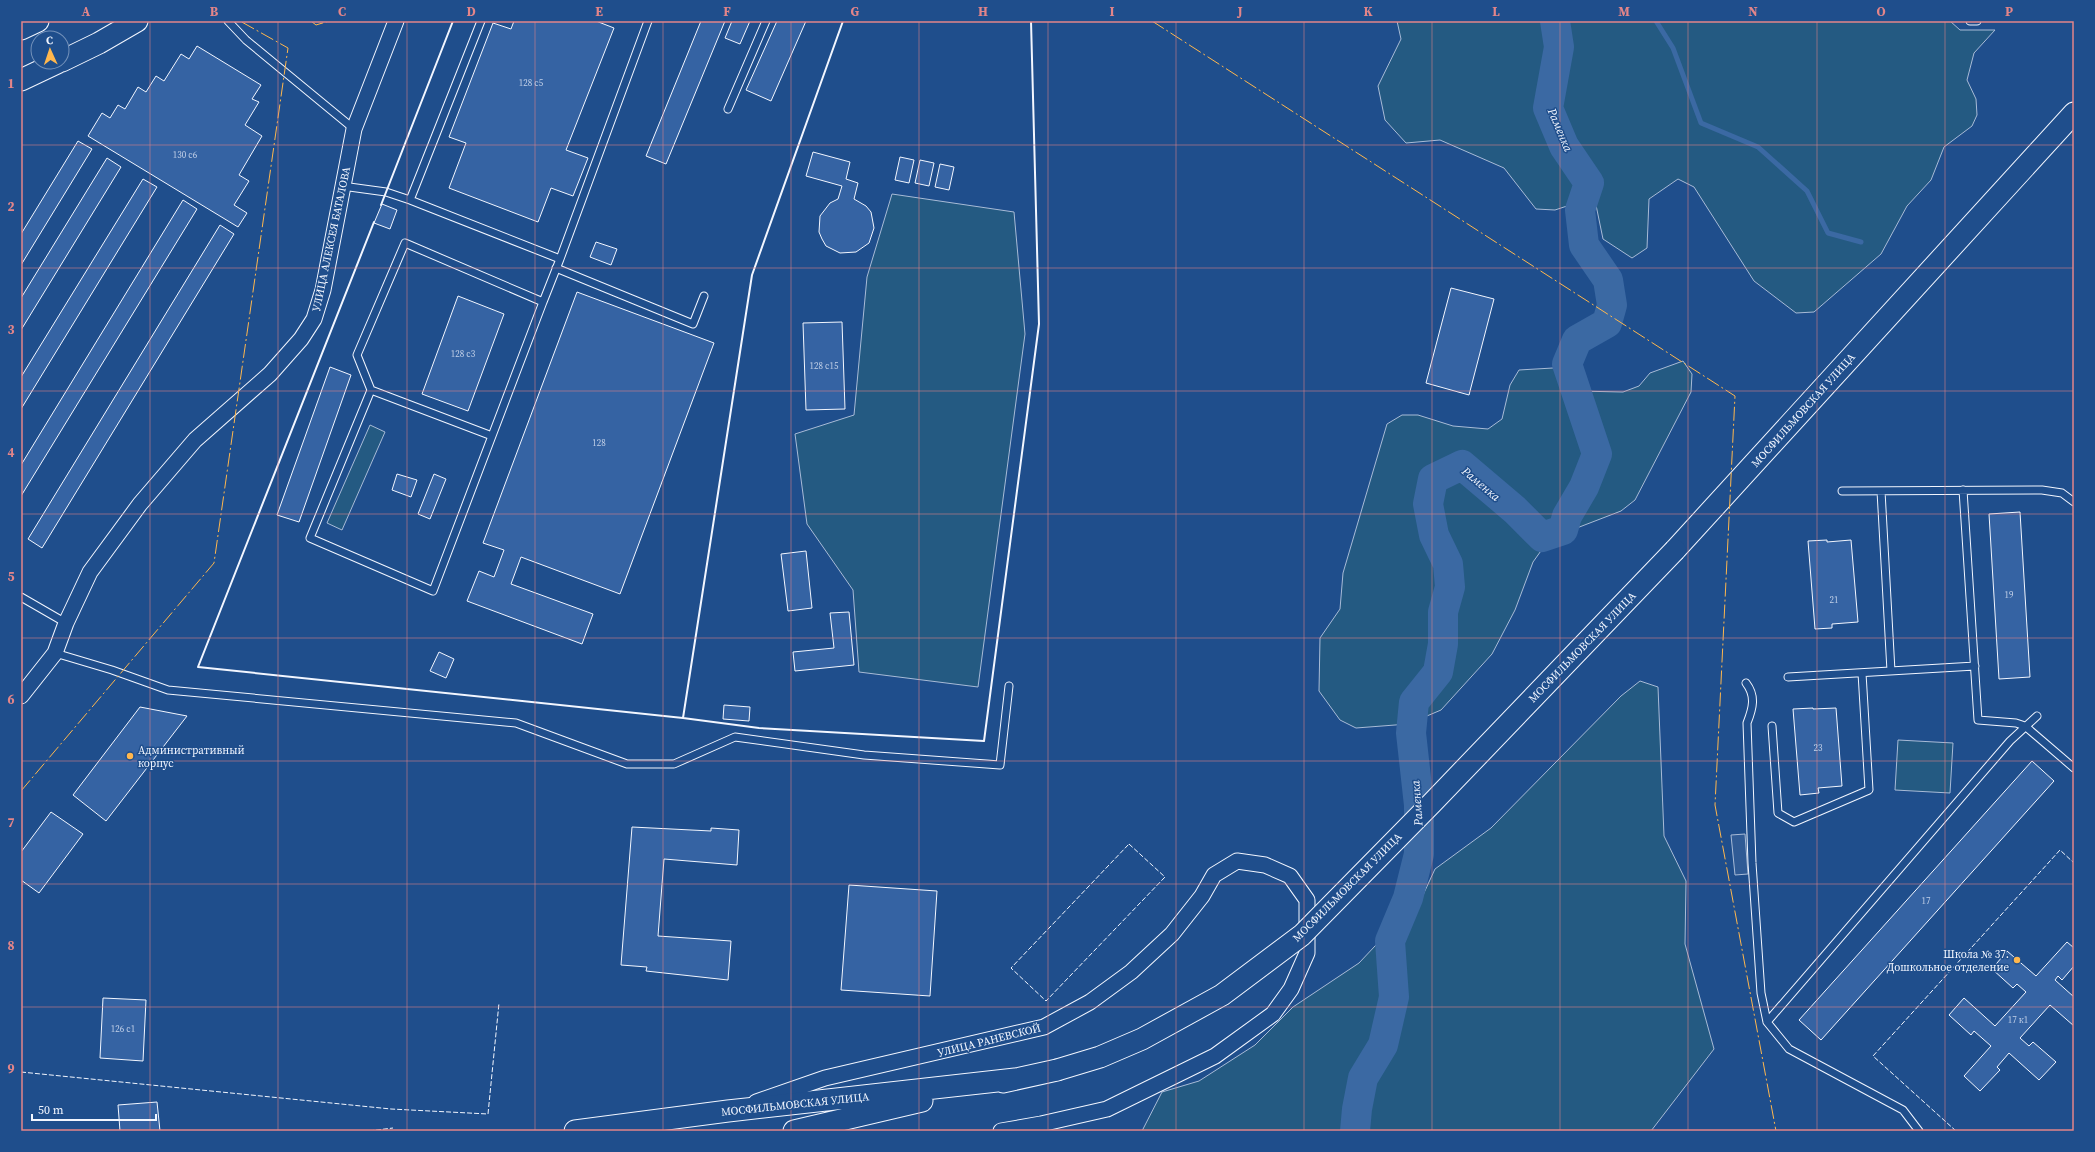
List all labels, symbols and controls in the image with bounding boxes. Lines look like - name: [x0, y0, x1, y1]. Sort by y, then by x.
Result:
- text: A: [82, 3, 91, 20]
- text: B: [210, 3, 219, 20]
- text: C: [338, 3, 346, 20]
- text: D: [466, 3, 476, 20]
- text: E: [595, 3, 603, 20]
- text: F: [723, 3, 731, 20]
- text: G: [851, 3, 860, 20]
- text: H: [978, 3, 988, 20]
- text: I: [1109, 3, 1115, 20]
- text: J: [1236, 3, 1243, 20]
- text: K: [1363, 3, 1373, 20]
- text: L: [1492, 3, 1500, 20]
- text: M: [1618, 3, 1630, 20]
- text: N: [1748, 3, 1758, 20]
- text: O: [1876, 3, 1886, 20]
- text: P: [2005, 3, 2013, 20]
- north arrow: [30, 30, 70, 70]
- text: С: [46, 33, 53, 48]
- text: 1: [7, 75, 15, 92]
- house number: 128 с5: [519, 77, 544, 89]
- water label: Раменка: [1543, 105, 1577, 155]
- house number: 130 с6: [173, 149, 198, 161]
- street label: УЛИЦА АЛЕКСЕЯ БАТАЛОВА: [309, 165, 354, 313]
- text: 2: [7, 198, 15, 215]
- text: 3: [7, 321, 15, 338]
- house number: 128 с3: [451, 348, 476, 360]
- street label: МОСФИЛЬМОВСКАЯ УЛИЦА: [1748, 350, 1859, 471]
- house number: 128 с15: [810, 360, 839, 372]
- house number: 128: [592, 437, 606, 449]
- text: 4: [7, 444, 15, 461]
- water label: Раменка: [1458, 463, 1504, 505]
- text: 5: [7, 568, 15, 585]
- street label: МОСФИЛЬМОВСКАЯ УЛИЦА: [1525, 588, 1640, 706]
- house number: 19: [2004, 589, 2014, 601]
- house number: 21: [1829, 594, 1839, 606]
- text: 6: [7, 691, 15, 708]
- house number: 23: [1813, 742, 1823, 754]
- place label: Административный корпус: [138, 743, 245, 771]
- marker: Административный корпус: [125, 751, 135, 761]
- water label: Раменка: [1407, 779, 1427, 827]
- text: 7: [7, 814, 15, 831]
- street label: МОСФИЛЬМОВСКАЯ УЛИЦА: [1289, 829, 1406, 945]
- house number: 17: [1921, 895, 1931, 907]
- text: 8: [7, 937, 15, 954]
- place label: Школа № 37. Дошкольное отделение: [1887, 947, 2009, 975]
- marker: Школа № 37. Дошкольное отделение: [2012, 955, 2022, 965]
- house number: 17 к1: [2008, 1014, 2028, 1026]
- street label: УЛИЦА РАНЕВСКОЙ: [936, 1020, 1043, 1061]
- house number: 126 с1: [111, 1023, 135, 1035]
- text: 9: [7, 1060, 15, 1077]
- street label: МОСФИЛЬМОВСКАЯ УЛИЦА: [720, 1089, 871, 1120]
- scale bar: [32, 1096, 156, 1122]
- text: 50 m: [38, 1102, 64, 1118]

